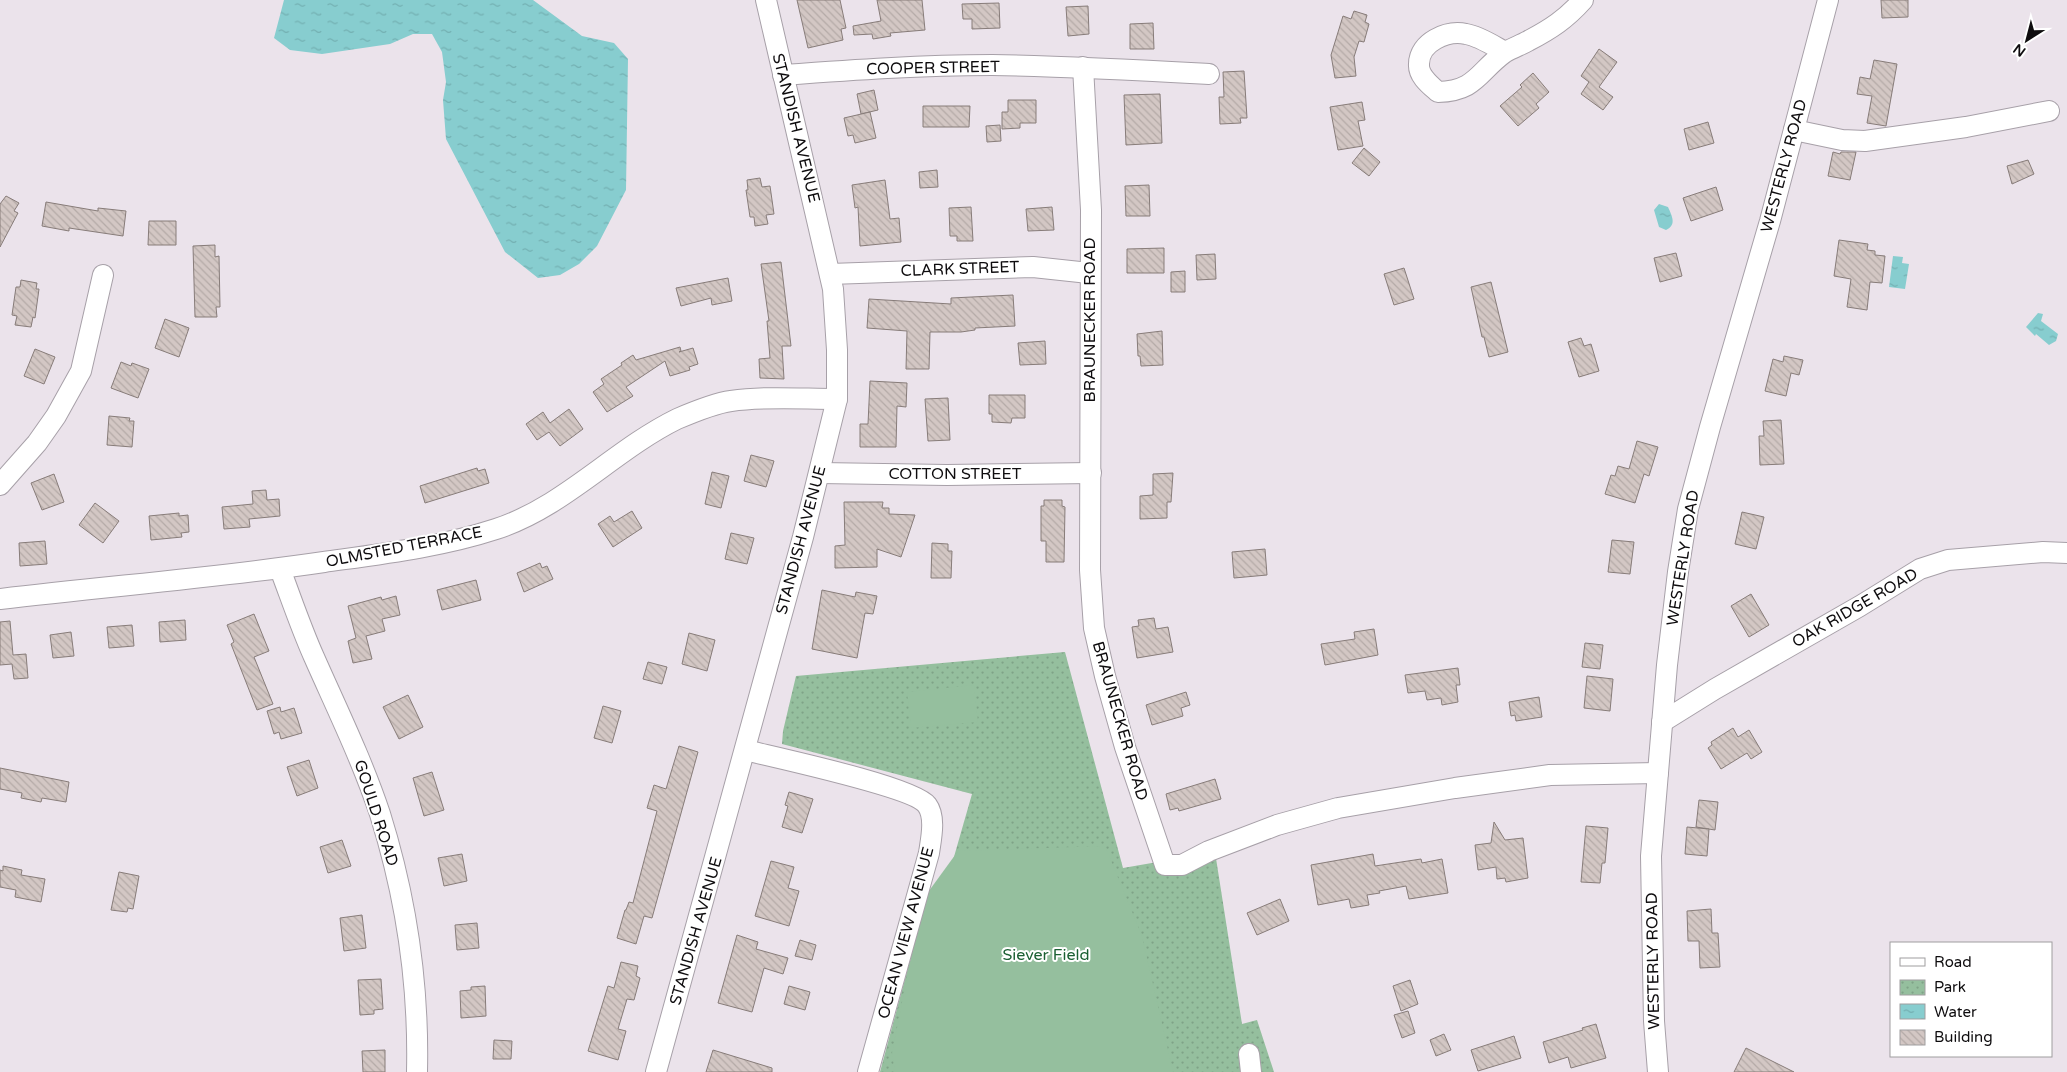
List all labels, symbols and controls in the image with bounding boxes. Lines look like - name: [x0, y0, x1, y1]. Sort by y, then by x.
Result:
- north arrow: [2002, 15, 2052, 65]
- text: N: [2010, 40, 2029, 60]
- street label: STANDISH AVENUE: [768, 51, 824, 205]
- street label: COOPER STREET: [866, 57, 1000, 79]
- street label: WESTERLY ROAD: [1757, 97, 1811, 235]
- street label: BRAUNECKER ROAD: [1080, 238, 1100, 402]
- street label: CLARK STREET: [900, 257, 1020, 281]
- street label: STANDISH AVENUE: [772, 463, 830, 617]
- street label: COTTON STREET: [888, 464, 1022, 484]
- street label: WESTERLY ROAD: [1662, 489, 1704, 627]
- street label: OLMSTED TERRACE: [324, 522, 484, 572]
- street label: OAK RIDGE ROAD: [1788, 564, 1922, 652]
- street label: BRAUNECKER ROAD: [1088, 639, 1152, 803]
- street label: GOULD ROAD: [349, 757, 403, 869]
- street label: OCEAN VIEW AVENUE: [873, 845, 939, 1021]
- street label: STANDISH AVENUE: [665, 855, 727, 1007]
- street label: WESTERLY ROAD: [1642, 892, 1664, 1030]
- legend: [1890, 942, 2052, 1057]
- park label: Siever Field: [1002, 945, 1090, 965]
- text: Road: [1934, 953, 1972, 971]
- text: Park: [1934, 978, 1966, 996]
- text: Water: [1934, 1003, 1977, 1021]
- text: Building: [1934, 1028, 1993, 1046]

